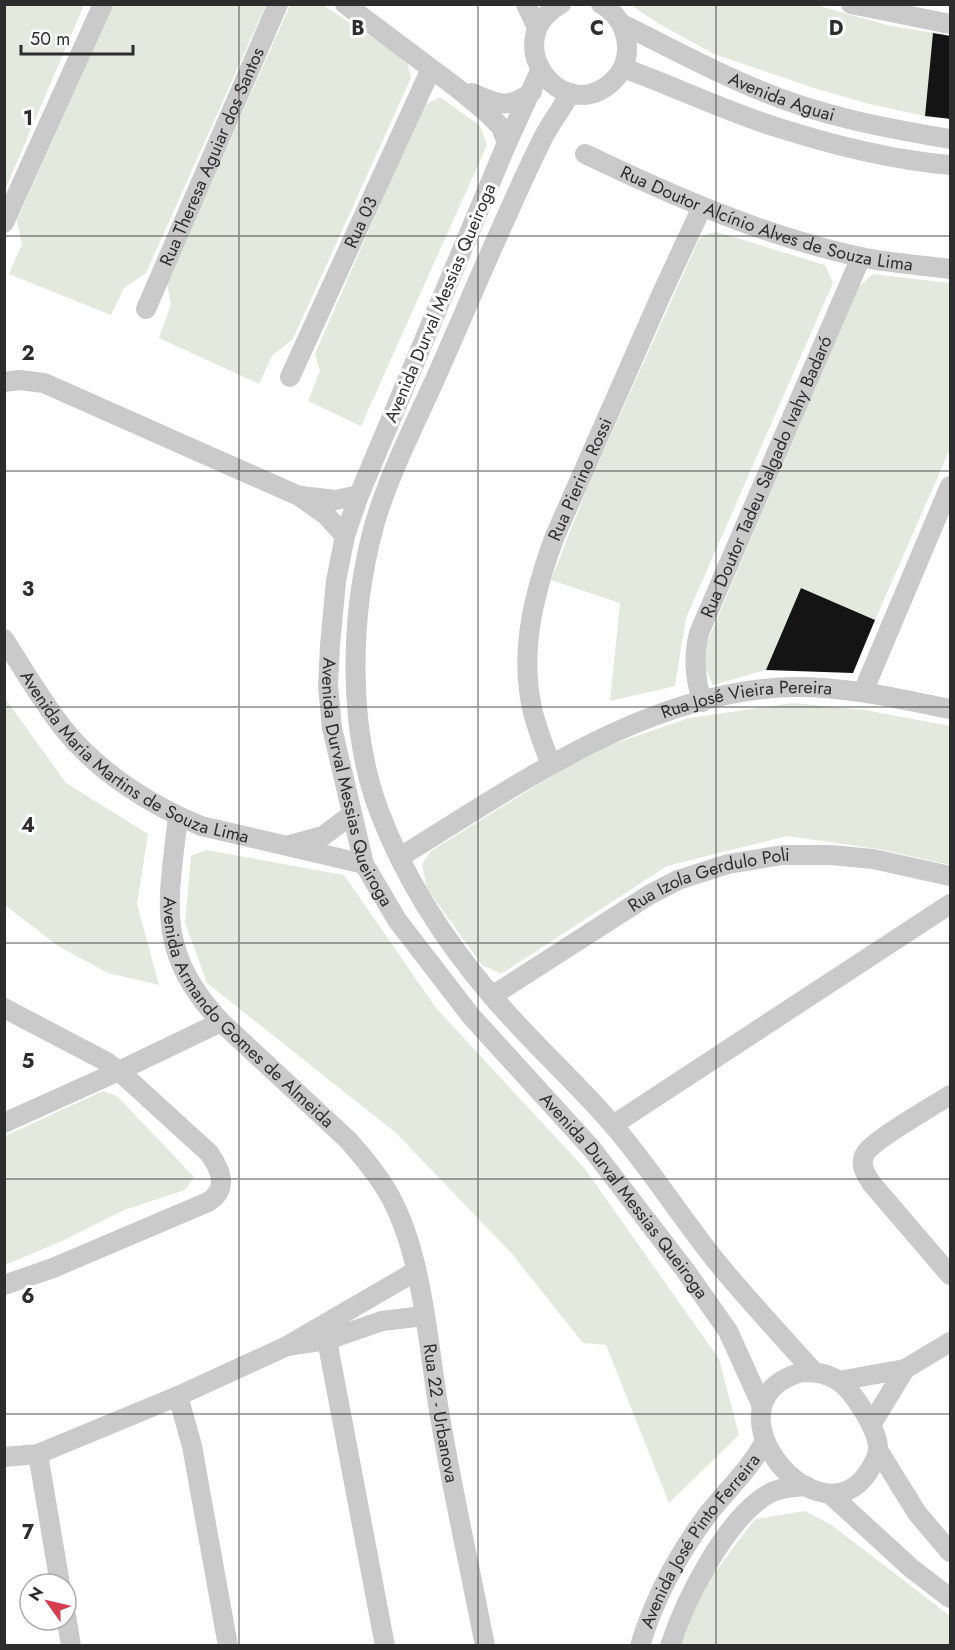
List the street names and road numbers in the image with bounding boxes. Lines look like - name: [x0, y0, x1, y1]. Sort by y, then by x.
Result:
- street label: Rua Theresa Aguiar dos Santos: [153, 43, 271, 270]
- street label: Avenida Aguai: [724, 66, 838, 128]
- street label: Rua Doutor Alcínio Alves de Souza Lima: [616, 159, 914, 278]
- street label: Avenida Durval Messias Queiroga: [378, 179, 502, 427]
- street label: Rua 03: [338, 192, 384, 253]
- street label: Rua Doutor Tadeu Salgado Ivahy Badaró: [694, 332, 839, 622]
- street label: Rua Pierino Rossi: [541, 414, 618, 545]
- street label: Avenida Durval Messias Queiroga: [315, 657, 399, 911]
- street label: Avenida Maria Martins de Souza Lima: [14, 665, 251, 850]
- street label: Rua José Vieira Pereira: [657, 674, 833, 725]
- street label: Rua Izola Gerdulo Poli: [623, 842, 790, 918]
- street label: Avenida Armando Gomes de Almeida: [157, 897, 340, 1134]
- street label: Avenida Durval Messias Queiroga: [534, 1087, 714, 1304]
- street label: Rua 22 - Urbanova: [416, 1342, 465, 1485]
- street label: Avenida José Pinto Ferreira: [634, 1449, 766, 1632]

